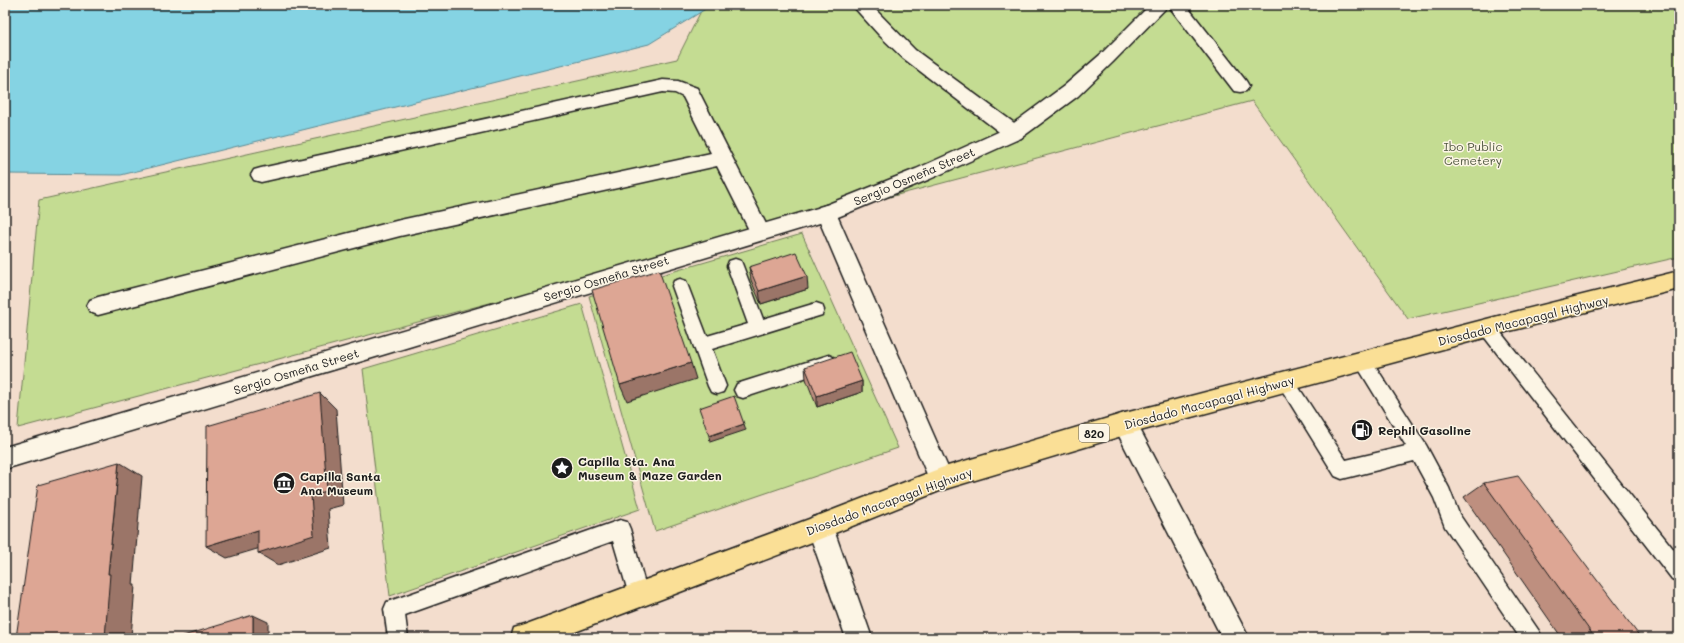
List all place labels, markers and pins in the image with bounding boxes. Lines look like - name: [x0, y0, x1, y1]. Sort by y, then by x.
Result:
- fuel station icon: Rephil Gasoline: [1349, 417, 1375, 443]
- place label: Rephil Gasoline: [1378, 422, 1471, 438]
- place label: Capilla Sta. Ana Museum & Maze Garden: [578, 453, 722, 483]
- place icon: Capilla Sta. Ana Museum & Maze Garden: [549, 455, 575, 481]
- place label: Capilla Santa Ana Museum: [300, 468, 381, 498]
- museum icon: Capilla Santa Ana Museum: [271, 470, 297, 496]

